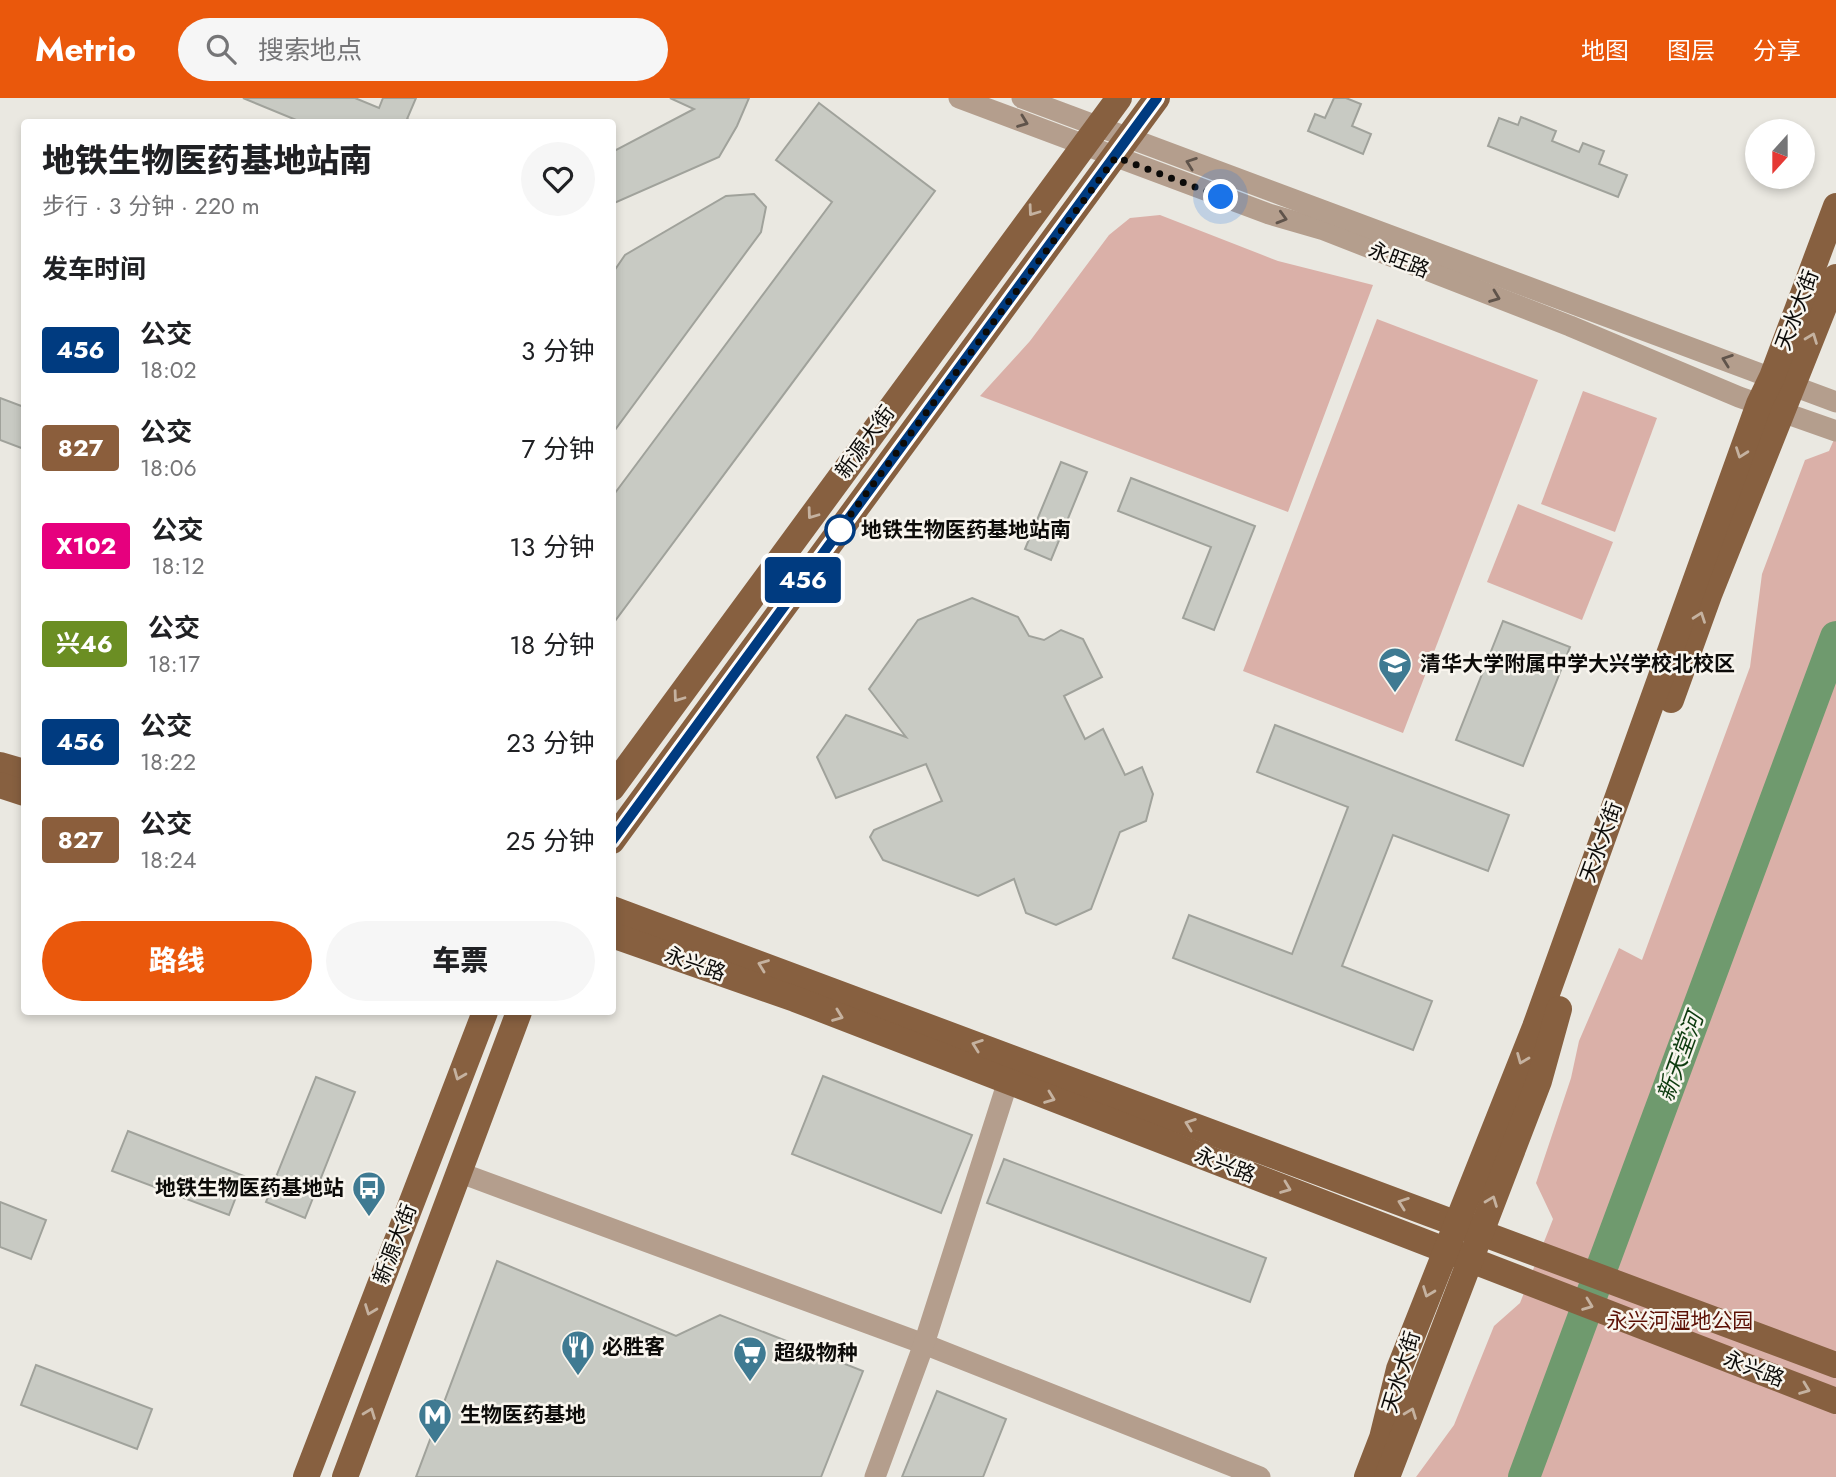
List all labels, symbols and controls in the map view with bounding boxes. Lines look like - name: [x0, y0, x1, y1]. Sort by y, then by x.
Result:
- search box: [178, 18, 668, 81]
- text: Metrio: [35, 26, 136, 73]
- icon: search: [202, 30, 240, 68]
- text: 搜索地点: [258, 31, 362, 69]
- text: 地图: [1581, 33, 1629, 68]
- text: 图层: [1667, 33, 1715, 68]
- text: 分享: [1753, 33, 1801, 68]
- one-way arrow: [1016, 114, 1028, 128]
- north arrow: [1745, 119, 1815, 189]
- map controls: [1745, 119, 1815, 189]
- text: 地铁生物医药基地站南: [42, 137, 372, 184]
- button: heart: [521, 142, 595, 216]
- one-way arrow: [1186, 157, 1198, 171]
- your location: [1203, 179, 1238, 214]
- text: 步行 · 3 分钟 · 220 m: [42, 189, 260, 223]
- one-way arrow: [1029, 203, 1041, 216]
- one-way arrow: [1276, 210, 1288, 224]
- street label: 永旺路: [1364, 235, 1434, 285]
- text: 发车时间: [42, 250, 146, 288]
- street label: 天水大街: [1768, 265, 1826, 355]
- one-way arrow: [1489, 289, 1501, 303]
- text: 公交: [140, 315, 192, 353]
- text: 456: [56, 332, 105, 367]
- text: 3 分钟: [521, 332, 595, 370]
- one-way arrow: [1804, 333, 1818, 345]
- text: 18:02: [140, 353, 197, 387]
- one-way arrow: [1721, 354, 1733, 368]
- street label: 新源大街: [828, 399, 902, 485]
- text: 公交: [140, 413, 192, 451]
- text: 827: [58, 430, 103, 465]
- text: 7 分钟: [522, 430, 595, 468]
- one-way arrow: [1735, 446, 1749, 458]
- text: 18:06: [140, 451, 197, 485]
- one-way arrow: [808, 506, 821, 519]
- text: 公交: [151, 511, 203, 549]
- marker: 地铁生物医药基地站南: [825, 515, 855, 545]
- place label: 地铁生物医药基地站南: [861, 515, 1071, 545]
- text: X102: [56, 528, 116, 563]
- text: 13 分钟: [509, 528, 595, 566]
- text: 18:12: [151, 549, 205, 583]
- line badge: 456: [763, 557, 843, 603]
- text: 456: [779, 562, 827, 597]
- text: 公交: [148, 609, 200, 647]
- one-way arrow: [1692, 612, 1706, 624]
- text: 兴46: [56, 626, 113, 661]
- text: 18 分钟: [509, 626, 595, 664]
- school or university icon: 清华大学附属中学大兴学校北校区: [1376, 645, 1414, 694]
- text: 18:17: [148, 647, 200, 681]
- place label: 清华大学附属中学大兴学校北校区: [1420, 649, 1735, 679]
- one-way arrow: [674, 690, 687, 702]
- text: 公交: [140, 707, 192, 745]
- text: 456: [56, 724, 105, 759]
- text: 23 分钟: [506, 724, 595, 762]
- text: 18:22: [140, 745, 196, 779]
- street label: 天水大街: [1573, 797, 1629, 887]
- text: 公交: [140, 805, 192, 843]
- text: 827: [58, 822, 103, 857]
- text: 25 分钟: [506, 822, 595, 860]
- text: 18:24: [140, 843, 196, 877]
- button: 路线: [42, 921, 312, 1001]
- button: 车票: [326, 921, 595, 1001]
- street label: 永兴路: [660, 940, 730, 988]
- one-way arrow: [758, 960, 770, 974]
- water label: 新天堂河: [1648, 1004, 1713, 1106]
- one-way arrow: [832, 1007, 844, 1021]
- one-way arrow: [971, 1039, 983, 1053]
- one-way arrow: [1517, 1052, 1531, 1064]
- one-way arrow: [453, 1068, 467, 1080]
- one-way arrow: [1044, 1089, 1056, 1103]
- one-way arrow: [1185, 1118, 1197, 1132]
- street label: 永兴路: [1190, 1140, 1260, 1190]
- bus stop icon: 地铁生物医药基地站: [350, 1169, 388, 1218]
- place label: 地铁生物医药基地站: [155, 1173, 344, 1203]
- one-way arrow: [1279, 1180, 1291, 1194]
- one-way arrow: [1484, 1195, 1498, 1207]
- one-way arrow: [1398, 1197, 1410, 1211]
- street label: 新源大街: [366, 1199, 424, 1289]
- one-way arrow: [1423, 1286, 1437, 1298]
- one-way arrow: [1581, 1296, 1593, 1310]
- one-way arrow: [364, 1304, 378, 1316]
- park label: 永兴河湿地公园: [1607, 1306, 1754, 1336]
- street label: 天水大街: [1374, 1327, 1428, 1417]
- restaurant icon: 必胜客: [559, 1328, 597, 1377]
- place label: 必胜客: [602, 1332, 665, 1362]
- supermarket icon: 超级物种: [731, 1334, 769, 1383]
- place label: 超级物种: [774, 1338, 858, 1368]
- street label: 永兴路: [1719, 1344, 1789, 1394]
- one-way arrow: [1799, 1380, 1811, 1394]
- metro station icon: 生物医药基地: [416, 1396, 454, 1445]
- place label: 生物医药基地: [460, 1400, 586, 1430]
- one-way arrow: [361, 1408, 375, 1420]
- one-way arrow: [1403, 1408, 1417, 1420]

